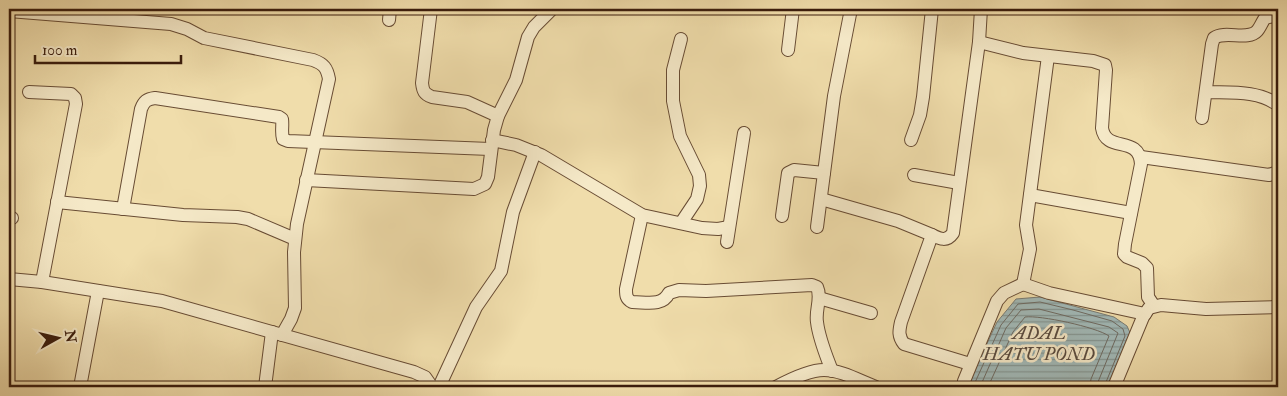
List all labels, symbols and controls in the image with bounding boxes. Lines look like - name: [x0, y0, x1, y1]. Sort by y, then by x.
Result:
- scale bar: [35, 32, 181, 64]
- text: 100 m: [42, 41, 78, 60]
- north arrow: [32, 314, 82, 364]
- water label: ADAL HATU POND: [982, 322, 1095, 366]
- text: N: [61, 328, 80, 344]

